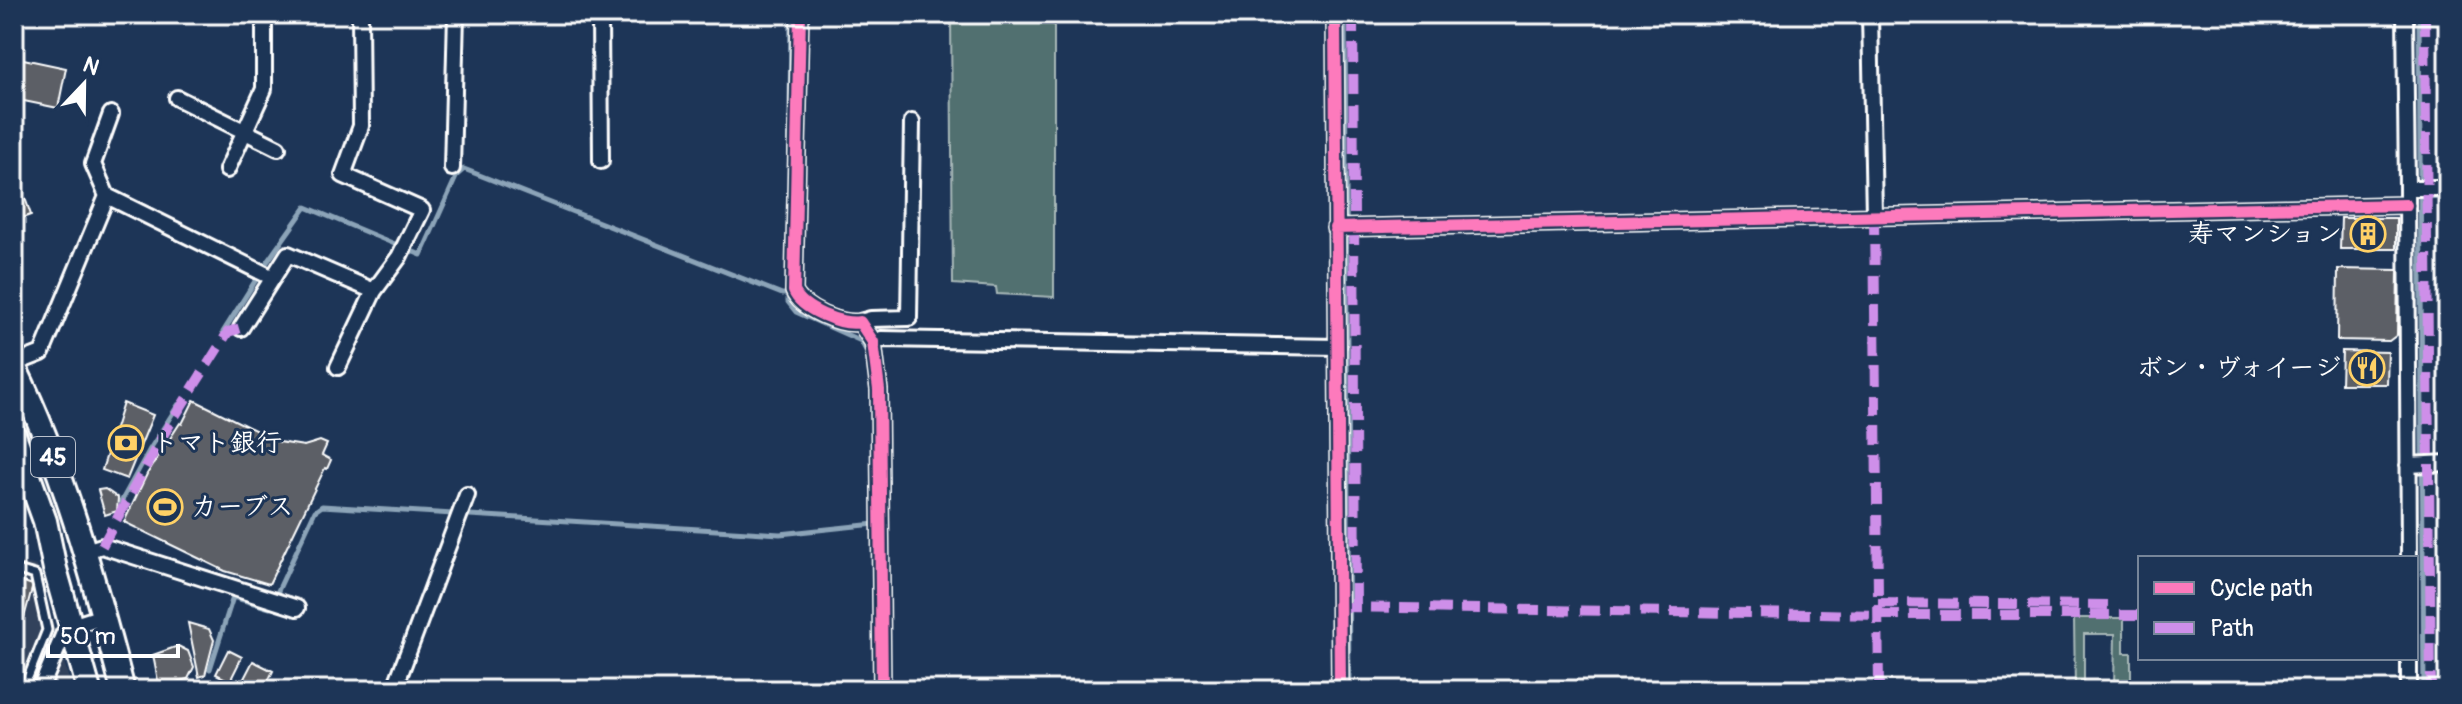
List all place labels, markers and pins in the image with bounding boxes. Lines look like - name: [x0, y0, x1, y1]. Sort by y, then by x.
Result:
- building icon: 寿マンション: [2349, 215, 2387, 253]
- place label: 寿マンション: [2188, 218, 2342, 250]
- restaurant icon: ボン・ヴォイージ: [2348, 349, 2386, 387]
- place label: ボン・ヴォイージ: [2137, 352, 2341, 384]
- bank icon: トマト銀行: [107, 424, 145, 462]
- place label: トマト銀行: [152, 427, 282, 459]
- sports icon: カーブス: [146, 488, 184, 526]
- place label: カーブス: [191, 491, 293, 523]

